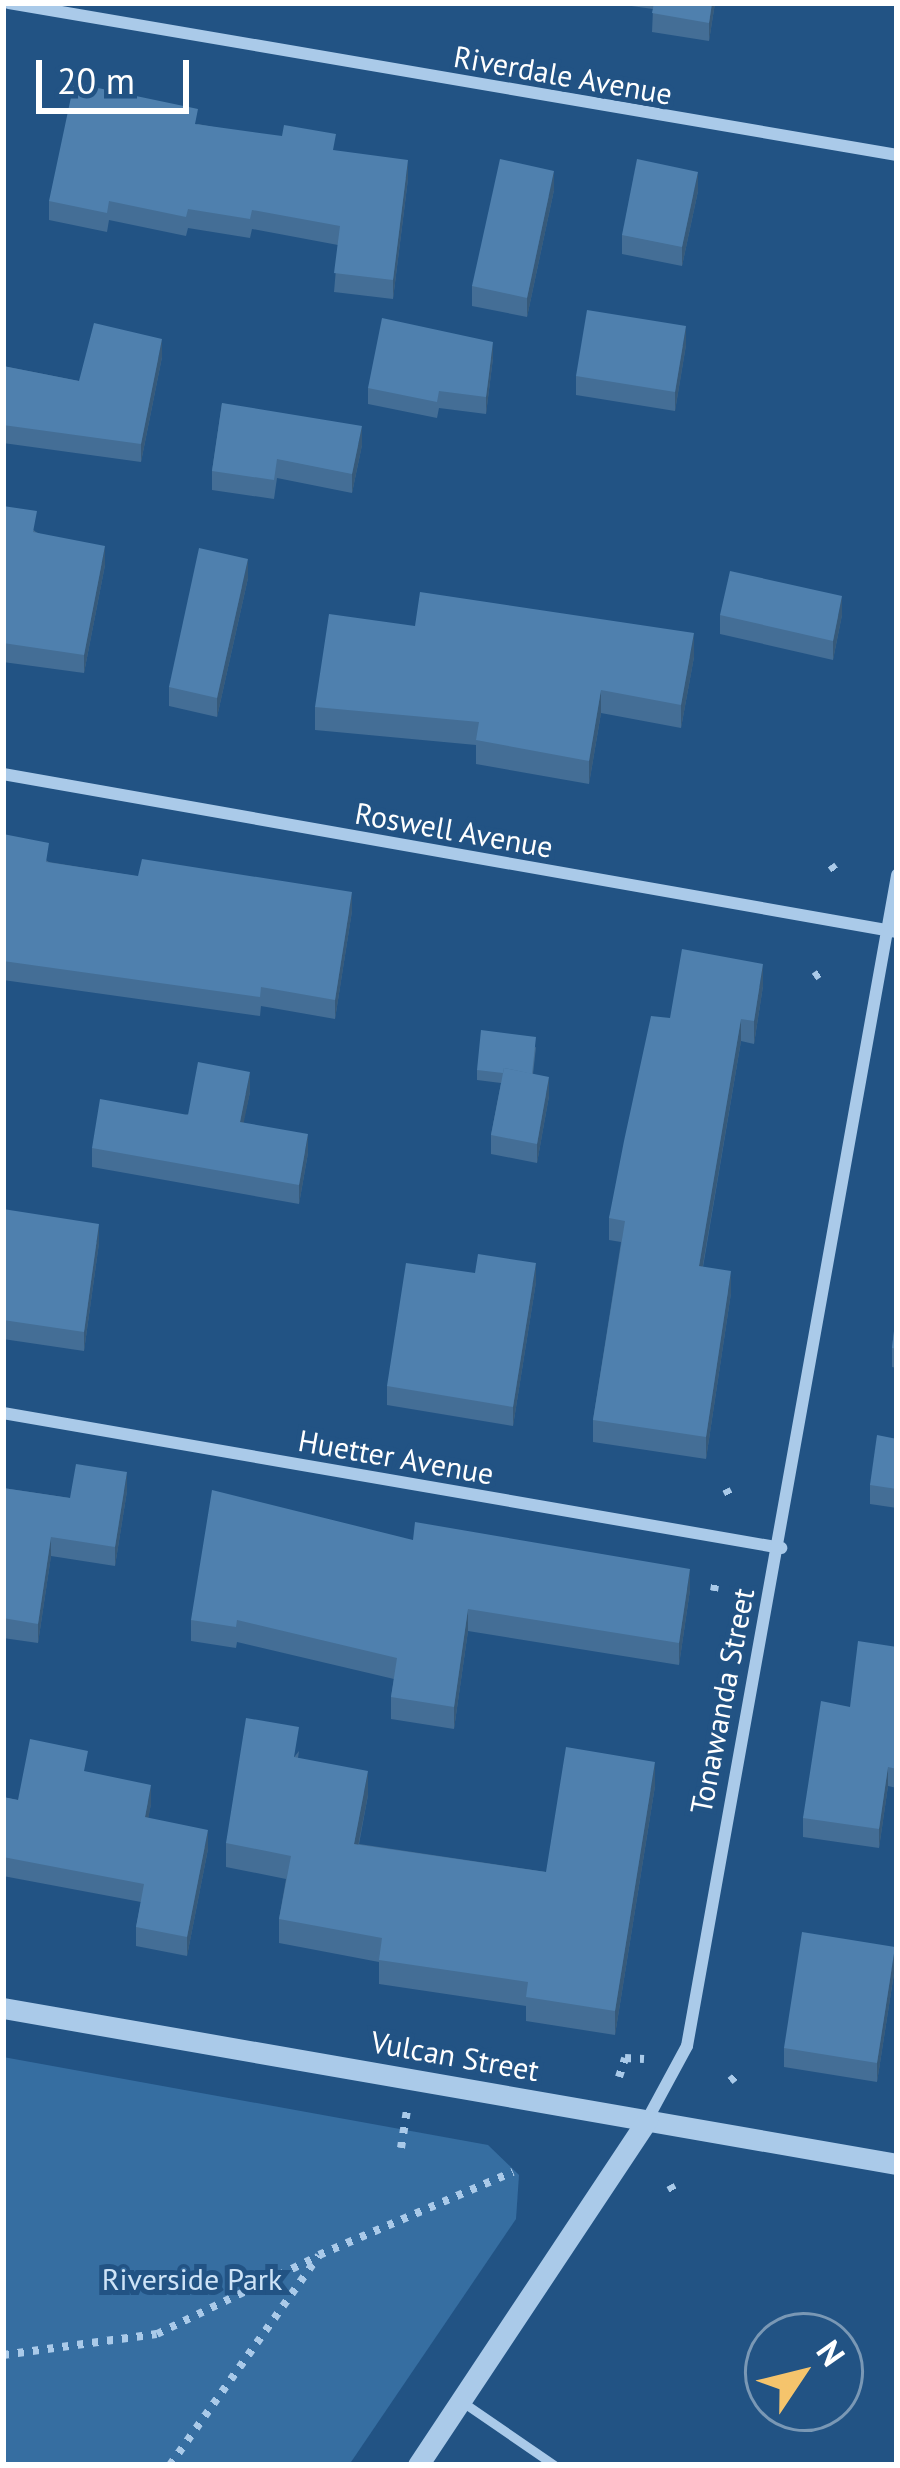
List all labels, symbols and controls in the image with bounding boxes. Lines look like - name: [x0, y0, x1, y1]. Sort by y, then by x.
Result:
- scale bar: [42, 36, 195, 110]
- street label: Riverdale Avenue: [450, 38, 676, 112]
- text: 20 m: [57, 57, 135, 104]
- street label: Roswell Avenue: [352, 795, 556, 865]
- street label: Huetter Avenue: [295, 1422, 497, 1492]
- street label: Tonawanda Street: [682, 1585, 762, 1817]
- street label: Vulcan Street: [368, 2024, 542, 2088]
- park label: Riverside Park: [102, 2261, 282, 2297]
- north arrow: [744, 2312, 864, 2432]
- text: N: [808, 2332, 855, 2374]

